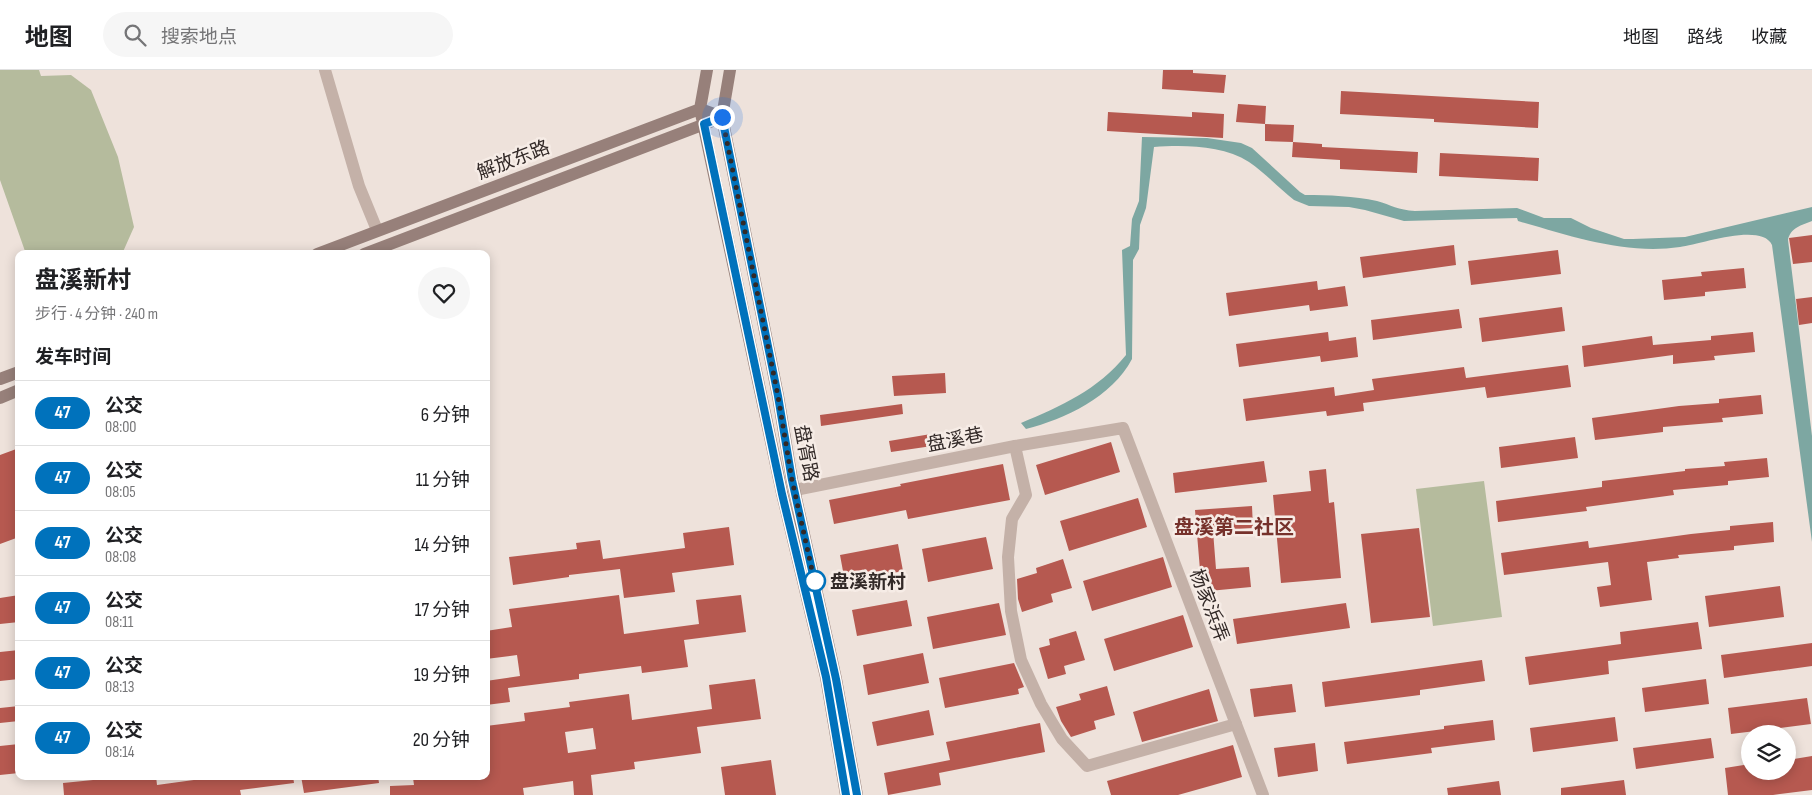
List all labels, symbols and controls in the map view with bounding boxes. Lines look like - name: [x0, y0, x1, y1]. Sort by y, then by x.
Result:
- search box: [103, 12, 453, 57]
- icon: search: [121, 21, 149, 49]
- text: 地图: [25, 23, 73, 52]
- text: 搜索地点: [161, 26, 237, 49]
- text: 地图: [1623, 27, 1659, 48]
- text: 路线: [1687, 27, 1723, 48]
- text: 收藏: [1751, 27, 1787, 48]
- your location: [710, 105, 735, 130]
- street label: 解放东路: [474, 136, 553, 185]
- text: 盘溪新村: [35, 266, 131, 295]
- button: heart: [418, 267, 470, 319]
- text: 步行 · 4 分钟 · 240 m: [35, 305, 158, 324]
- text: 发车时间: [35, 346, 111, 369]
- text: 公交: [105, 395, 143, 418]
- text: 47: [55, 402, 71, 423]
- text: 6 分钟: [421, 404, 470, 427]
- text: 08:00: [105, 418, 136, 437]
- street label: 盘胥路: [789, 423, 822, 483]
- street label: 盘溪巷: [925, 424, 985, 457]
- text: 公交: [105, 460, 143, 483]
- text: 47: [55, 467, 71, 488]
- text: 11 分钟: [416, 469, 470, 492]
- text: 08:05: [105, 483, 136, 502]
- district label: 盘溪第二社区: [1174, 516, 1294, 540]
- text: 公交: [105, 525, 143, 548]
- text: 47: [55, 532, 71, 553]
- text: 14 分钟: [414, 534, 470, 557]
- text: 08:08: [105, 548, 136, 567]
- street label: 杨家浜弄: [1184, 566, 1233, 645]
- marker: 盘溪新村: [804, 570, 826, 592]
- place label: 盘溪新村: [830, 571, 906, 594]
- text: 公交: [105, 590, 143, 613]
- text: 47: [55, 597, 71, 618]
- text: 17 分钟: [415, 599, 470, 622]
- text: 08:11: [105, 613, 133, 632]
- text: 公交: [105, 655, 143, 678]
- text: 47: [55, 662, 71, 683]
- text: 19 分钟: [414, 664, 470, 687]
- text: 08:13: [105, 678, 134, 697]
- text: 公交: [105, 720, 143, 743]
- map controls: [1741, 725, 1796, 780]
- button: layers: [1741, 725, 1796, 780]
- text: 47: [55, 727, 71, 748]
- text: 20 分钟: [413, 729, 470, 752]
- text: 08:14: [105, 743, 134, 762]

